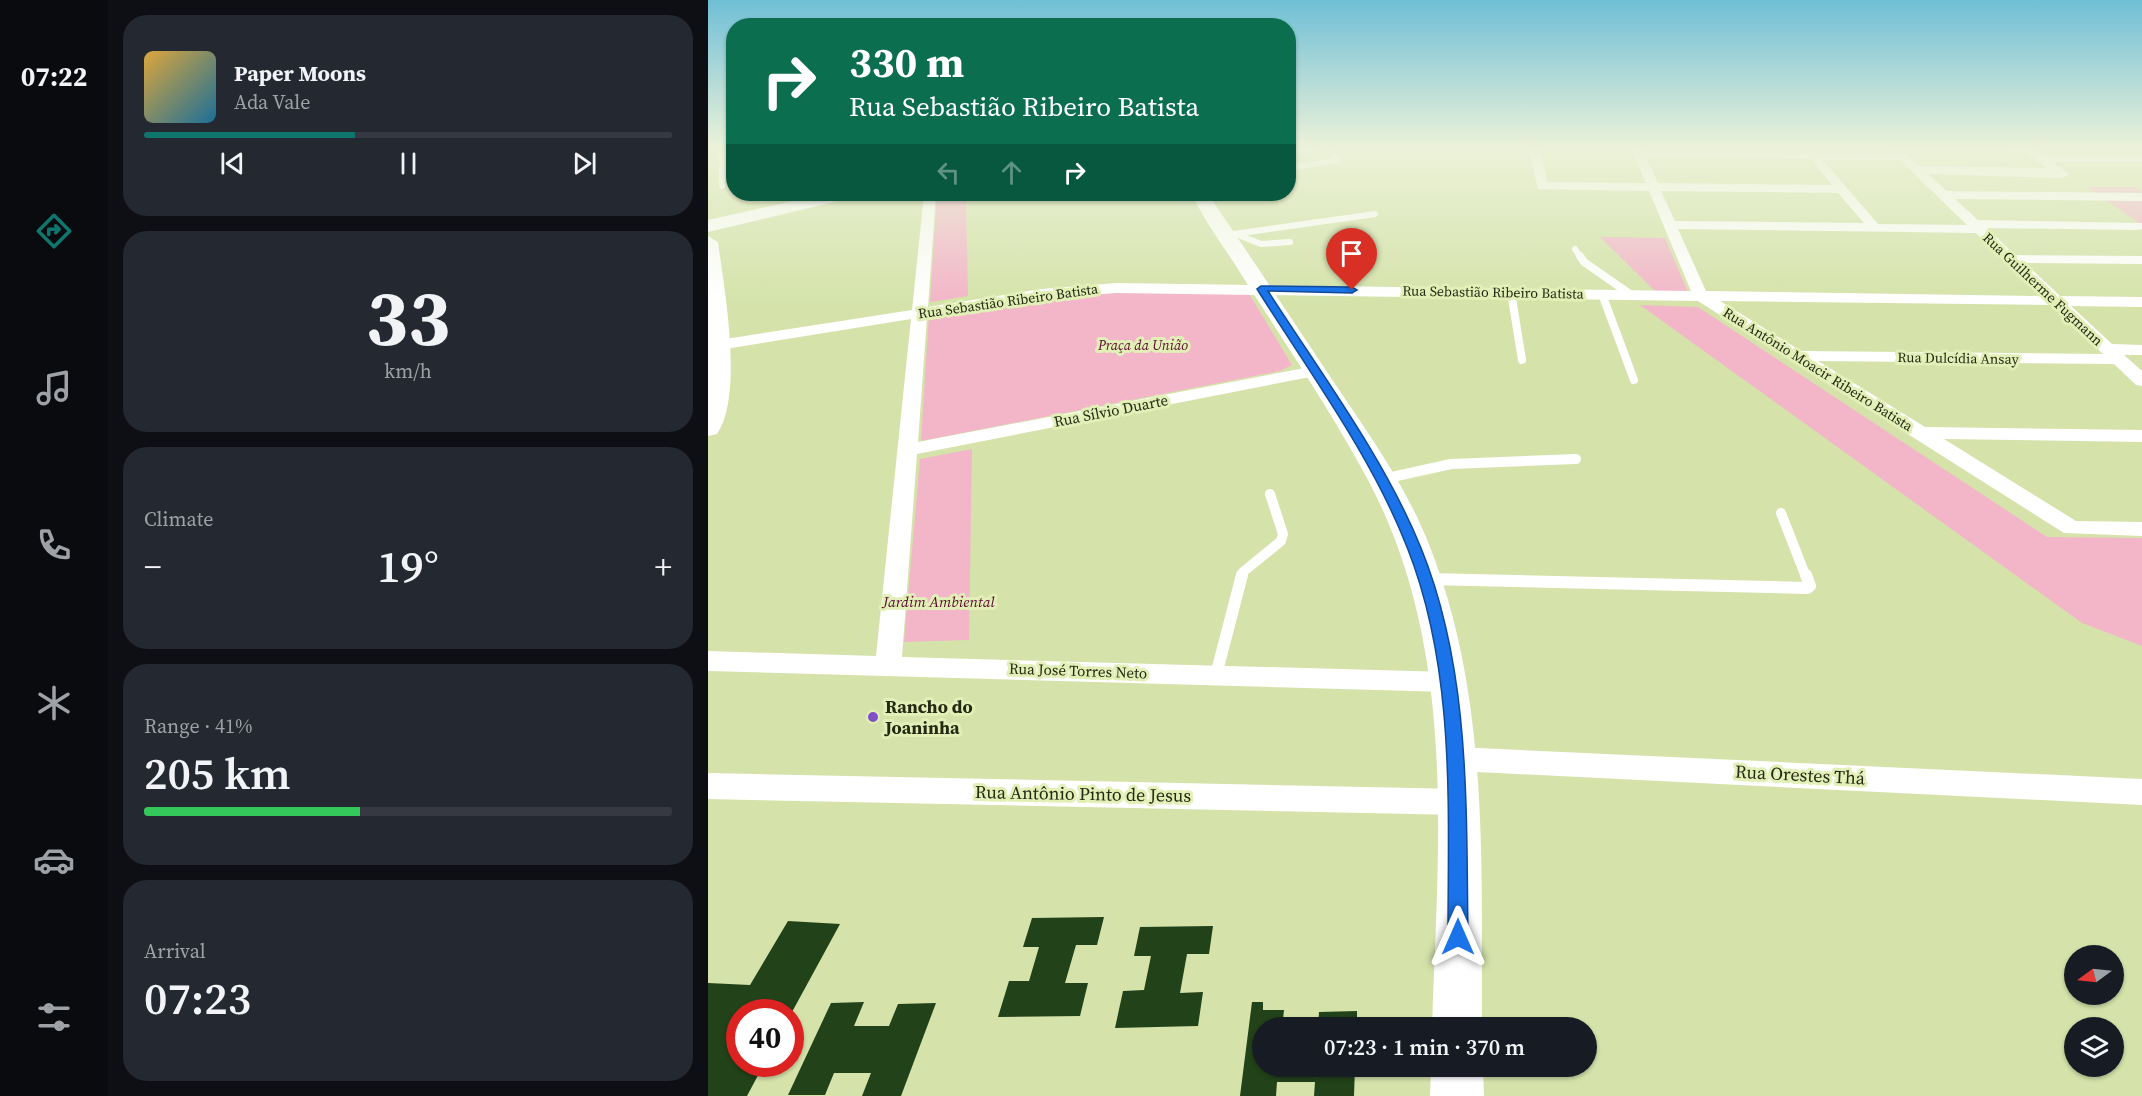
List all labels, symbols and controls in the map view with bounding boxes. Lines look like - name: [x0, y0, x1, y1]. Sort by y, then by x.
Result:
- text: 330 m: [849, 33, 964, 91]
- icon: right: [750, 42, 828, 120]
- text: 07:22: [21, 58, 87, 95]
- text: Paper Moons: [234, 58, 366, 88]
- text: Ada Vale: [234, 88, 310, 116]
- text: Rua Sebastião Ribeiro Batista: [849, 88, 1199, 125]
- icon: previous: [216, 147, 249, 180]
- icon: pause: [392, 147, 425, 180]
- icon: next: [568, 147, 601, 180]
- icon: left: [932, 156, 965, 189]
- icon: ahead: [995, 156, 1028, 189]
- icon: right: [1058, 156, 1091, 189]
- icon: directions: [33, 210, 75, 252]
- pin: [1326, 228, 1377, 290]
- street label: Rua Guilherme Fugmann: [1978, 228, 2108, 350]
- icon: arrive: [1335, 237, 1368, 270]
- text: 33: [366, 264, 450, 371]
- street label: Rua Sebastião Ribeiro Batista: [917, 278, 1100, 324]
- street label: Rua Sebastião Ribeiro Batista: [1402, 280, 1585, 304]
- street label: Rua Antônio Moacir Ribeiro Batista: [1719, 302, 1917, 436]
- park label: Praça da União: [1097, 335, 1188, 355]
- street label: Rua Dulcídia Ansay: [1897, 347, 2020, 369]
- text: km/h: [384, 357, 432, 385]
- icon: music: [33, 367, 75, 409]
- street label: Rua Sílvio Duarte: [1052, 389, 1170, 432]
- text: Climate: [144, 505, 213, 533]
- icon: phone: [33, 524, 75, 566]
- text: 19°: [377, 535, 439, 597]
- text: −: [144, 544, 162, 589]
- text: +: [655, 544, 672, 589]
- park label: Jardim Ambiental: [881, 591, 996, 612]
- street label: Rua José Torres Neto: [1008, 658, 1148, 683]
- icon: climate: [33, 682, 75, 724]
- place label: Rancho do Joaninha: [884, 694, 973, 740]
- marker: Rancho do Joaninha: [866, 710, 880, 724]
- text: Range · 41%: [144, 712, 253, 740]
- text: 205 km: [144, 742, 291, 804]
- street label: Rua Orestes Thá: [1734, 759, 1866, 790]
- street label: Rua Antônio Pinto de Jesus: [975, 779, 1192, 808]
- icon: car: [33, 839, 75, 881]
- position arrow: [1426, 905, 1490, 969]
- text: Arrival: [144, 937, 206, 965]
- north arrow: [2064, 945, 2124, 1005]
- map controls: [2064, 945, 2124, 1077]
- text: 07:23: [144, 967, 251, 1029]
- icon: filters: [33, 996, 75, 1038]
- speed limit sign: 40: [726, 999, 804, 1077]
- button: layers: [2064, 1017, 2124, 1077]
- text: 07:23 · 1 min · 370 m: [1324, 1032, 1525, 1062]

